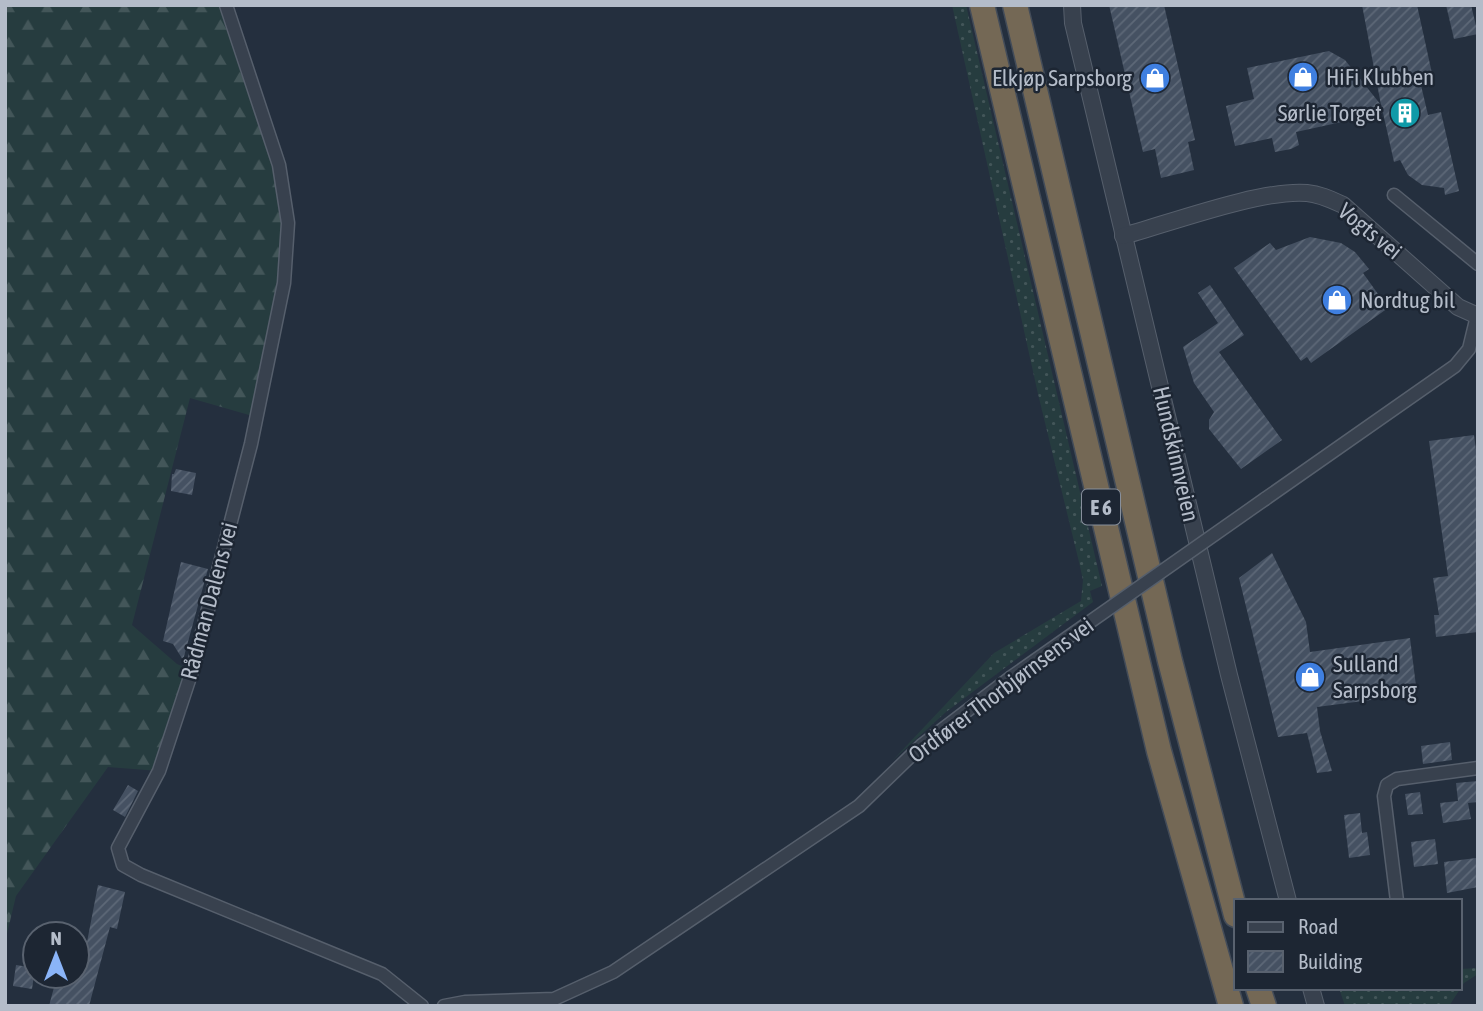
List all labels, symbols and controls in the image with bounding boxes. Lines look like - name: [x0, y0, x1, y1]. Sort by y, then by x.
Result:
- shop icon: HiFi Klubben: [1286, 60, 1320, 94]
- shop icon: Elkjøp Sarpsborg: [1138, 61, 1172, 95]
- place label: HiFi Klubben: [1326, 64, 1434, 90]
- place label: Elkjøp Sarpsborg: [992, 65, 1132, 91]
- building icon: Sørlie Torget: [1388, 96, 1422, 130]
- place label: Sørlie Torget: [1278, 100, 1382, 126]
- street label: Vogts vei: [1333, 198, 1407, 264]
- shop icon: Nordtug bil: [1320, 283, 1354, 317]
- place label: Nordtug bil: [1360, 287, 1455, 313]
- street label: Hundskinnveien: [1148, 384, 1204, 524]
- road number: E 6: [1082, 490, 1120, 524]
- street label: Rådman Dalens vei: [175, 519, 243, 683]
- street label: Ordfører Thorbjørnsens vei: [903, 612, 1099, 768]
- place label: Sulland Sarpsborg: [1333, 651, 1417, 703]
- shop icon: Sulland Sarpsborg: [1293, 660, 1327, 694]
- legend: [1234, 899, 1462, 990]
- text: Road: [1298, 914, 1338, 938]
- north arrow: [21, 920, 91, 990]
- text: N: [50, 927, 62, 949]
- text: Building: [1298, 949, 1362, 973]

